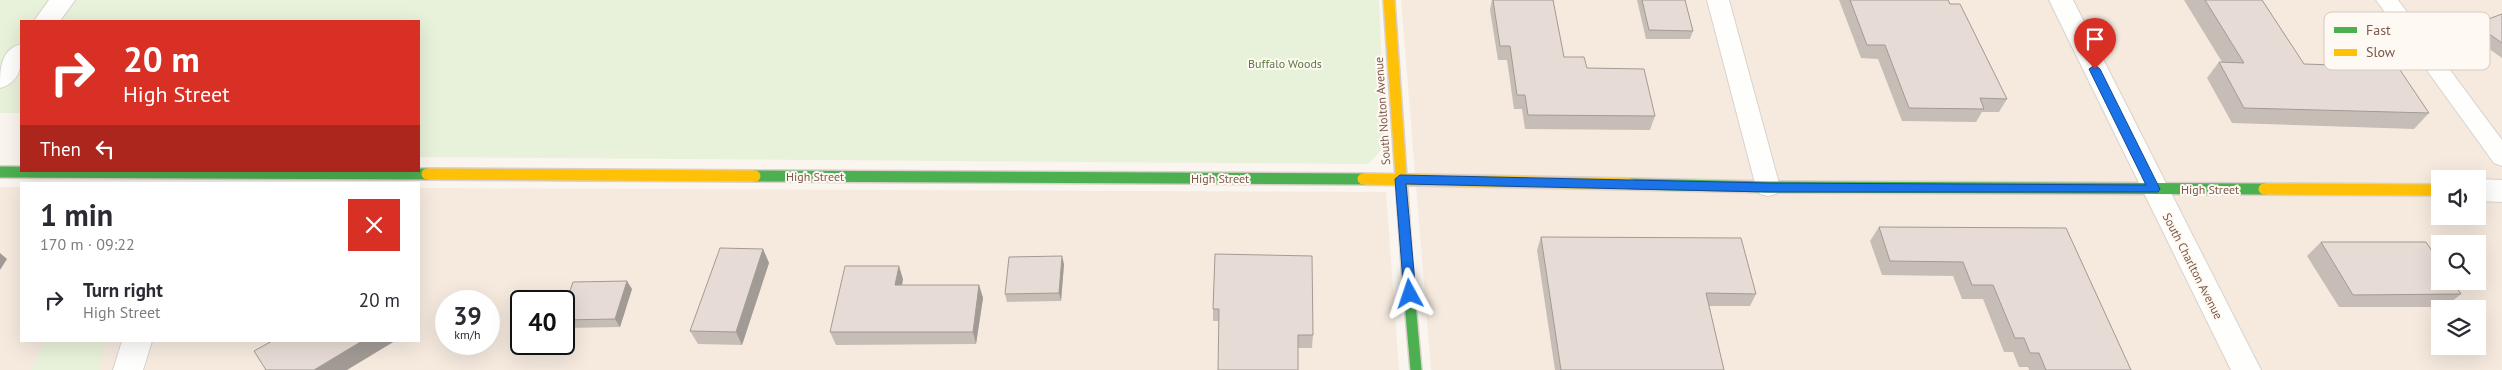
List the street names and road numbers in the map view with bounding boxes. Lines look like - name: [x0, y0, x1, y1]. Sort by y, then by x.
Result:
- street label: South Nolton Avenue: [1371, 56, 1393, 166]
- street label: High Street: [786, 169, 844, 184]
- street label: High Street: [1191, 171, 1249, 186]
- street label: High Street: [2181, 182, 2239, 197]
- street label: South Charlton Avenue: [2160, 210, 2226, 322]

